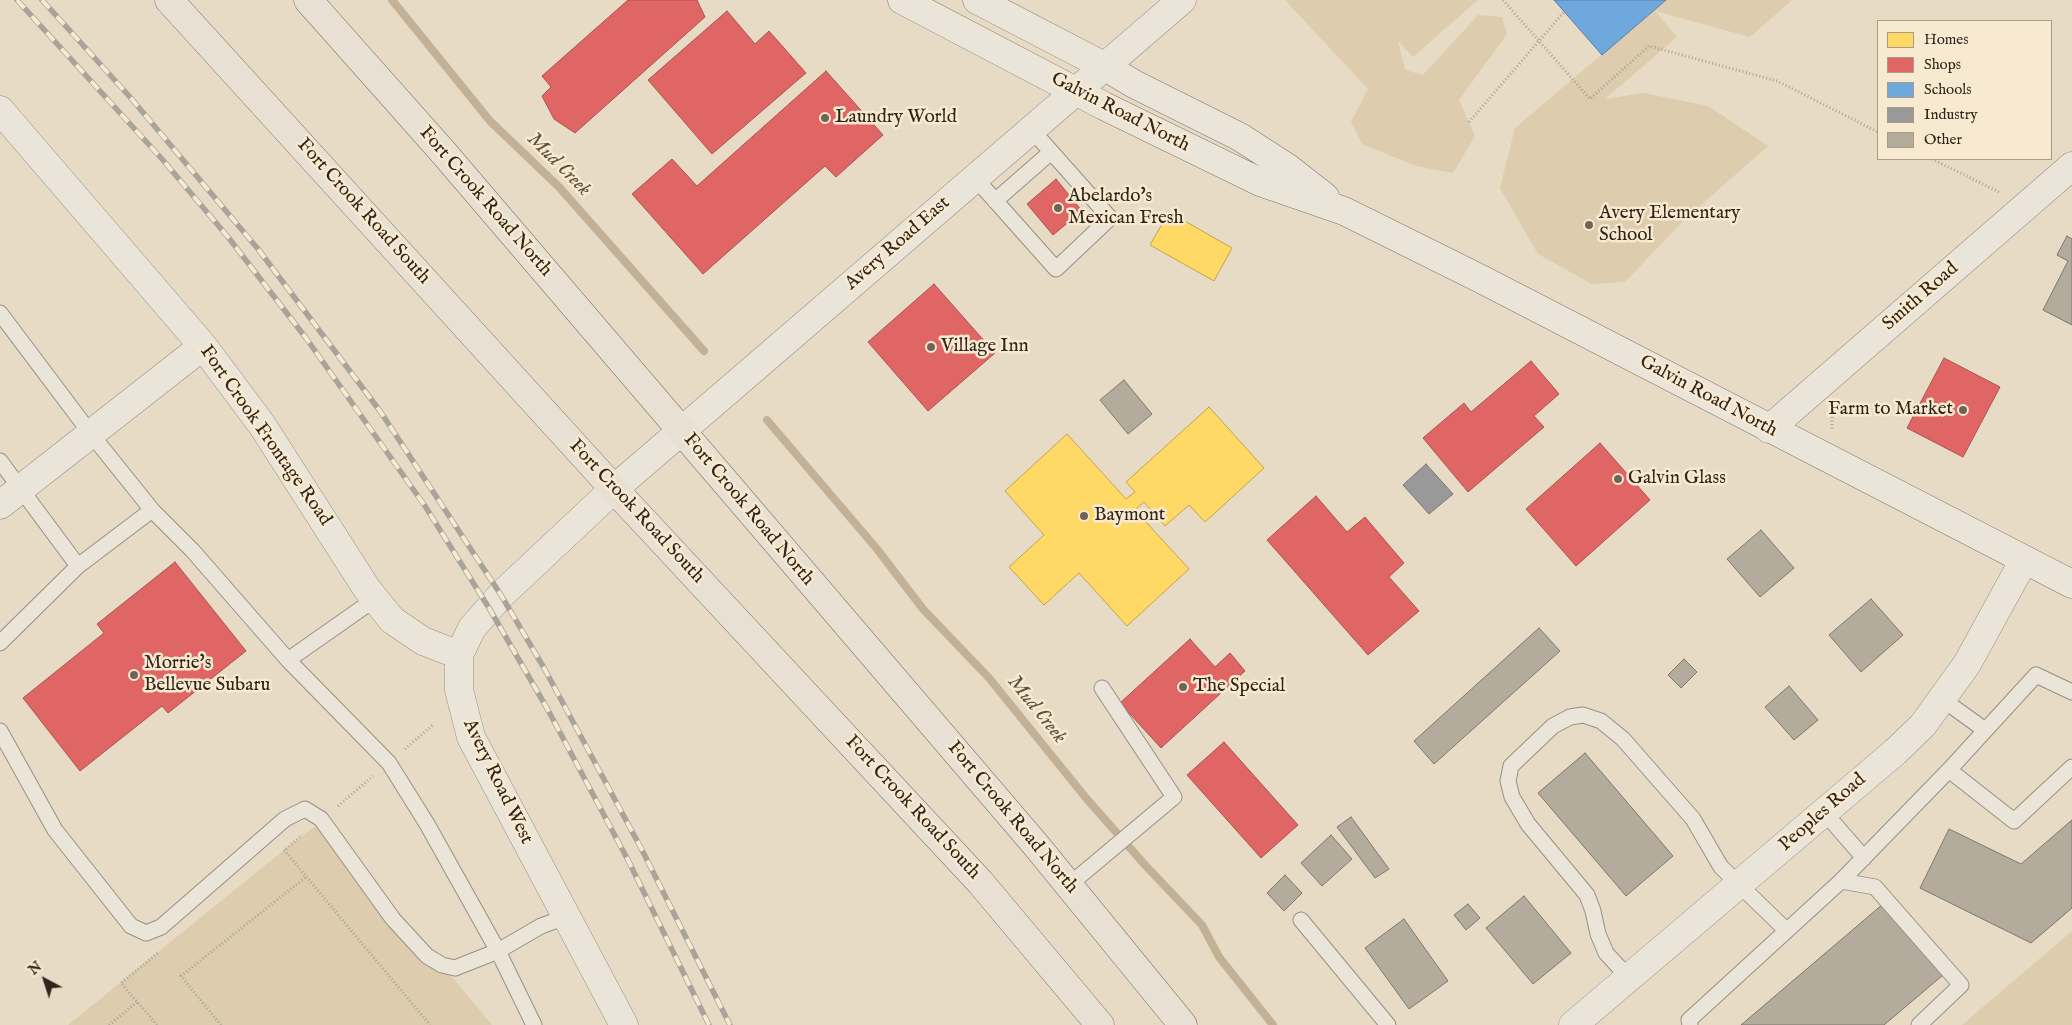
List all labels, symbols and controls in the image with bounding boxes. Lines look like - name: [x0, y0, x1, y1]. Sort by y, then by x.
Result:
- legend: [1877, 20, 2052, 160]
- text: Homes: [1924, 30, 1968, 49]
- text: Shops: [1924, 55, 1961, 74]
- street label: Galvin Road North: [1047, 68, 1193, 158]
- text: Schools: [1924, 80, 1972, 99]
- text: Industry: [1924, 105, 1978, 124]
- place label: Laundry World: [835, 107, 957, 129]
- marker: Laundry World: [819, 112, 831, 124]
- street label: Fort Crook Road North: [414, 122, 556, 282]
- water label: Mud Creek: [521, 128, 595, 202]
- text: Other: [1924, 130, 1962, 149]
- street label: Fort Crook Road South: [291, 134, 435, 290]
- place label: Abelardo's Mexican Fresh: [1068, 186, 1184, 230]
- street label: Avery Road East: [841, 192, 955, 296]
- marker: Abelardo's Mexican Fresh: [1052, 202, 1064, 214]
- place label: Avery Elementary School: [1599, 203, 1740, 247]
- marker: Avery Elementary School: [1583, 219, 1595, 231]
- street label: Smith Road: [1878, 258, 1964, 336]
- place label: Village Inn: [941, 336, 1029, 358]
- street label: Fort Crook Frontage Road: [194, 341, 336, 531]
- marker: Village Inn: [925, 341, 937, 353]
- street label: Galvin Road North: [1635, 351, 1781, 443]
- place label: Farm to Market: [1828, 399, 1953, 421]
- marker: Farm to Market: [1957, 404, 1969, 416]
- street label: Fort Crook Road North: [678, 429, 818, 591]
- street label: Fort Crook Road South: [563, 435, 709, 589]
- place label: Galvin Glass: [1628, 468, 1726, 490]
- marker: Galvin Glass: [1612, 473, 1624, 485]
- place label: Baymont: [1094, 505, 1165, 527]
- marker: Baymont: [1078, 510, 1090, 522]
- place label: Morrie's Bellevue Subaru: [144, 653, 270, 697]
- marker: Morrie's Bellevue Subaru: [128, 669, 140, 681]
- water label: Mud Creek: [1001, 671, 1071, 749]
- place label: The Special: [1193, 676, 1285, 698]
- marker: The Special: [1177, 681, 1189, 693]
- street label: Avery Road West: [457, 716, 537, 848]
- street label: Fort Crook Road South: [839, 731, 985, 885]
- street label: Fort Crook Road North: [942, 737, 1082, 899]
- street label: Peoples Road: [1775, 769, 1871, 857]
- north arrow: [20, 955, 70, 1005]
- text: N: [25, 958, 46, 979]

